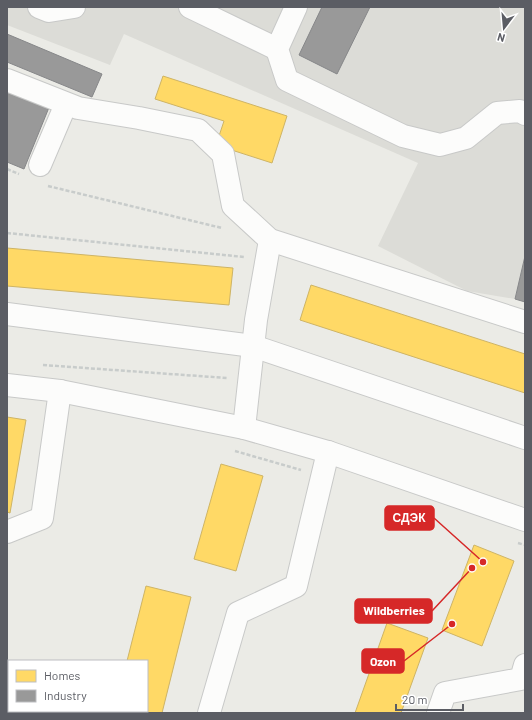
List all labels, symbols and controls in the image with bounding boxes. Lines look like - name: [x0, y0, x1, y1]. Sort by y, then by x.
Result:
- north arrow: [484, 8, 524, 48]
- text: N: [496, 31, 506, 45]
- callout: СДЭК: [385, 506, 434, 530]
- text: СДЭК: [393, 510, 426, 525]
- callout: Wildberries: [355, 599, 432, 623]
- text: Wildberries: [363, 603, 425, 617]
- callout: Ozon: [362, 649, 404, 673]
- text: Ozon: [370, 654, 396, 668]
- legend: [8, 660, 148, 712]
- text: Homes: [44, 668, 81, 682]
- scale bar: [396, 686, 463, 712]
- text: Industry: [44, 688, 87, 702]
- text: 20 m: [402, 692, 428, 706]

